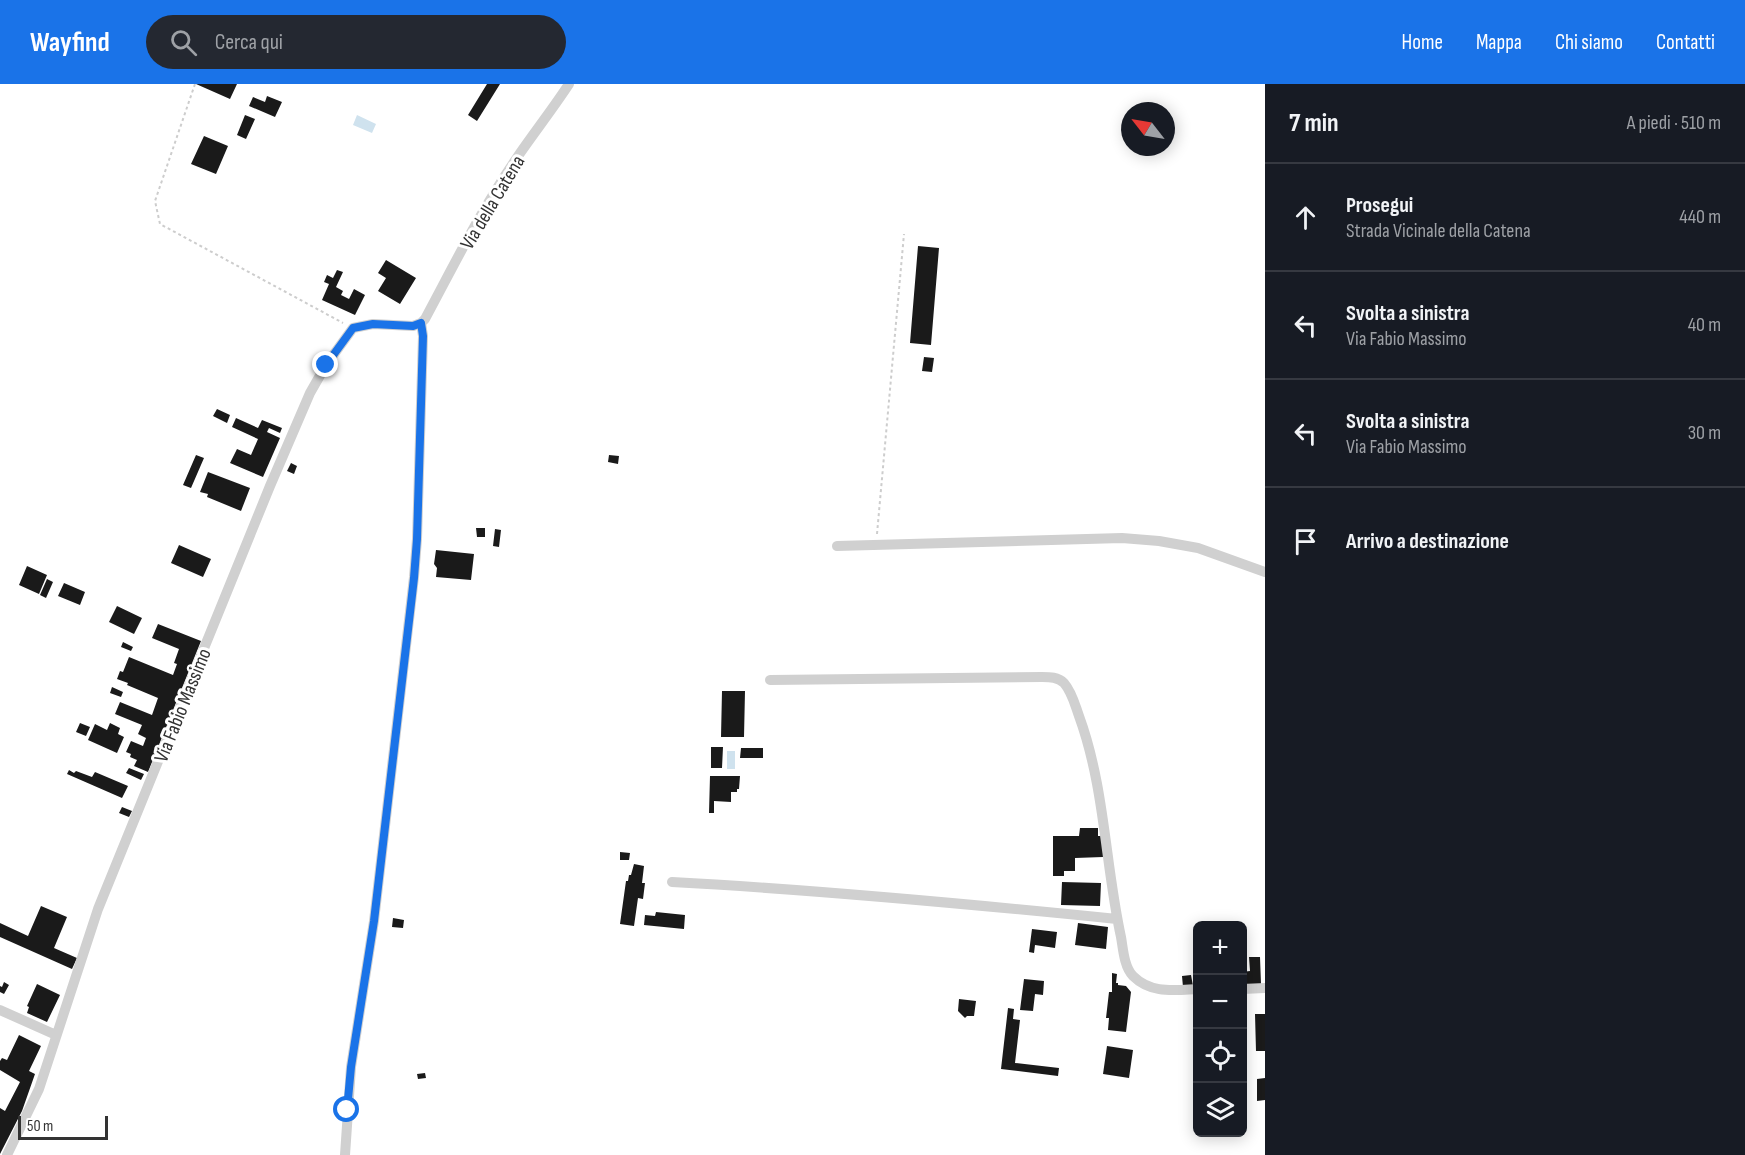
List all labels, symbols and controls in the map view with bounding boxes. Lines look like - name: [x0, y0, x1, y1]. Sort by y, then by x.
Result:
- search box: [146, 15, 566, 69]
- text: Wayfind: [30, 26, 110, 59]
- icon: search: [167, 26, 200, 59]
- text: Cerca qui: [215, 29, 283, 56]
- text: Home: [1402, 30, 1443, 55]
- text: Mappa: [1476, 30, 1522, 55]
- text: Chi siamo: [1555, 30, 1623, 55]
- text: Contatti: [1656, 30, 1715, 55]
- north arrow: [1121, 102, 1175, 156]
- text: 7 min: [1289, 108, 1338, 139]
- text: A piedi · 510 m: [1627, 111, 1721, 135]
- street label: Via della Catena: [455, 151, 530, 254]
- text: Prosegui: [1346, 192, 1413, 219]
- icon: ahead: [1289, 201, 1322, 234]
- text: 440 m: [1679, 205, 1721, 229]
- text: Strada Vicinale della Catena: [1346, 219, 1531, 243]
- text: Svolta a sinistra: [1346, 300, 1469, 327]
- icon: left: [1289, 309, 1322, 342]
- text: 40 m: [1688, 313, 1721, 337]
- text: Via Fabio Massimo: [1346, 327, 1467, 351]
- route end: [312, 351, 338, 377]
- text: Svolta a sinistra: [1346, 408, 1469, 435]
- icon: left: [1289, 417, 1322, 450]
- text: 30 m: [1688, 421, 1721, 445]
- text: Via Fabio Massimo: [1346, 435, 1467, 459]
- icon: arrive: [1289, 525, 1322, 558]
- text: Arrivo a destinazione: [1346, 528, 1509, 555]
- street label: Via Fabio Massimo: [149, 645, 217, 766]
- map controls: [1193, 921, 1247, 1137]
- button: +: [1193, 921, 1247, 975]
- button: −: [1193, 975, 1247, 1029]
- button: locate: [1193, 1029, 1247, 1083]
- button: layers: [1193, 1083, 1247, 1137]
- route start: [333, 1096, 359, 1122]
- scale bar: [18, 1113, 108, 1140]
- text: 50 m: [27, 1117, 53, 1136]

